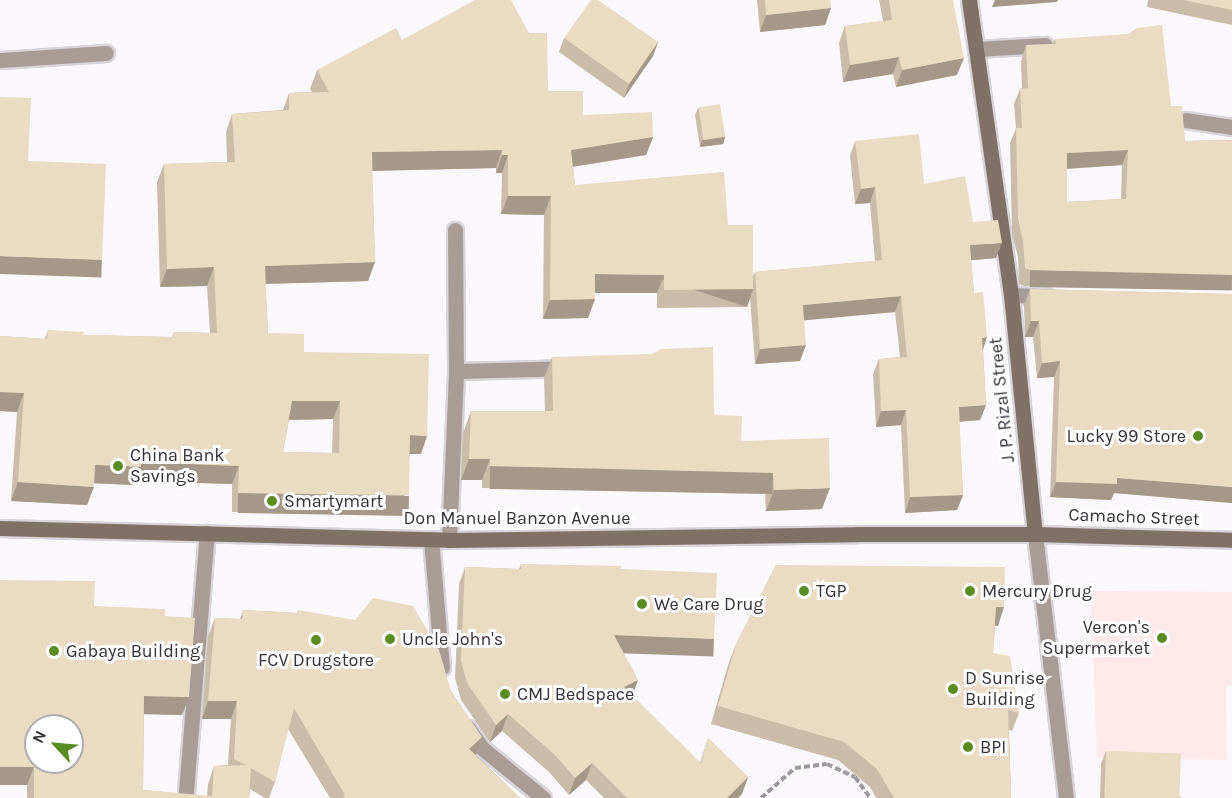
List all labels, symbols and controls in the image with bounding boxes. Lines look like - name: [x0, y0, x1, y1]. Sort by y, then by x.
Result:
- street label: J. P. Rizal Street: [985, 336, 1019, 464]
- place label: Lucky 99 Store: [1066, 425, 1186, 447]
- marker: Lucky 99 Store: [1191, 429, 1205, 443]
- place label: China Bank Savings: [130, 445, 224, 488]
- marker: China Bank Savings: [111, 459, 125, 473]
- place label: Smartymart: [284, 490, 383, 512]
- marker: Smartymart: [265, 494, 279, 508]
- street label: Camacho Street: [1068, 504, 1200, 530]
- street label: Don Manuel Banzon Avenue: [403, 507, 631, 529]
- place label: TGP: [816, 580, 847, 602]
- place label: Mercury Drug: [982, 580, 1092, 602]
- marker: TGP: [797, 584, 811, 598]
- marker: Mercury Drug: [963, 584, 977, 598]
- place label: We Care Drug: [654, 593, 763, 615]
- marker: We Care Drug: [635, 597, 649, 611]
- place label: Vercon's Supermarket: [1043, 617, 1150, 660]
- place label: Uncle John's: [402, 628, 503, 650]
- marker: Vercon's Supermarket: [1155, 631, 1169, 645]
- marker: Uncle John's: [383, 632, 397, 646]
- marker: FCV Drugstore: [309, 633, 323, 647]
- place label: Gabaya Building: [66, 640, 200, 662]
- marker: Gabaya Building: [47, 644, 61, 658]
- place label: FCV Drugstore: [258, 649, 374, 671]
- place label: D Sunrise Building: [965, 668, 1044, 710]
- marker: D Sunrise Building: [946, 682, 960, 696]
- place label: CMJ Bedspace: [517, 683, 634, 705]
- marker: CMJ Bedspace: [498, 687, 512, 701]
- north arrow: [24, 714, 84, 774]
- text: N: [28, 727, 50, 746]
- place label: BPI: [980, 736, 1006, 758]
- marker: BPI: [961, 740, 975, 754]

